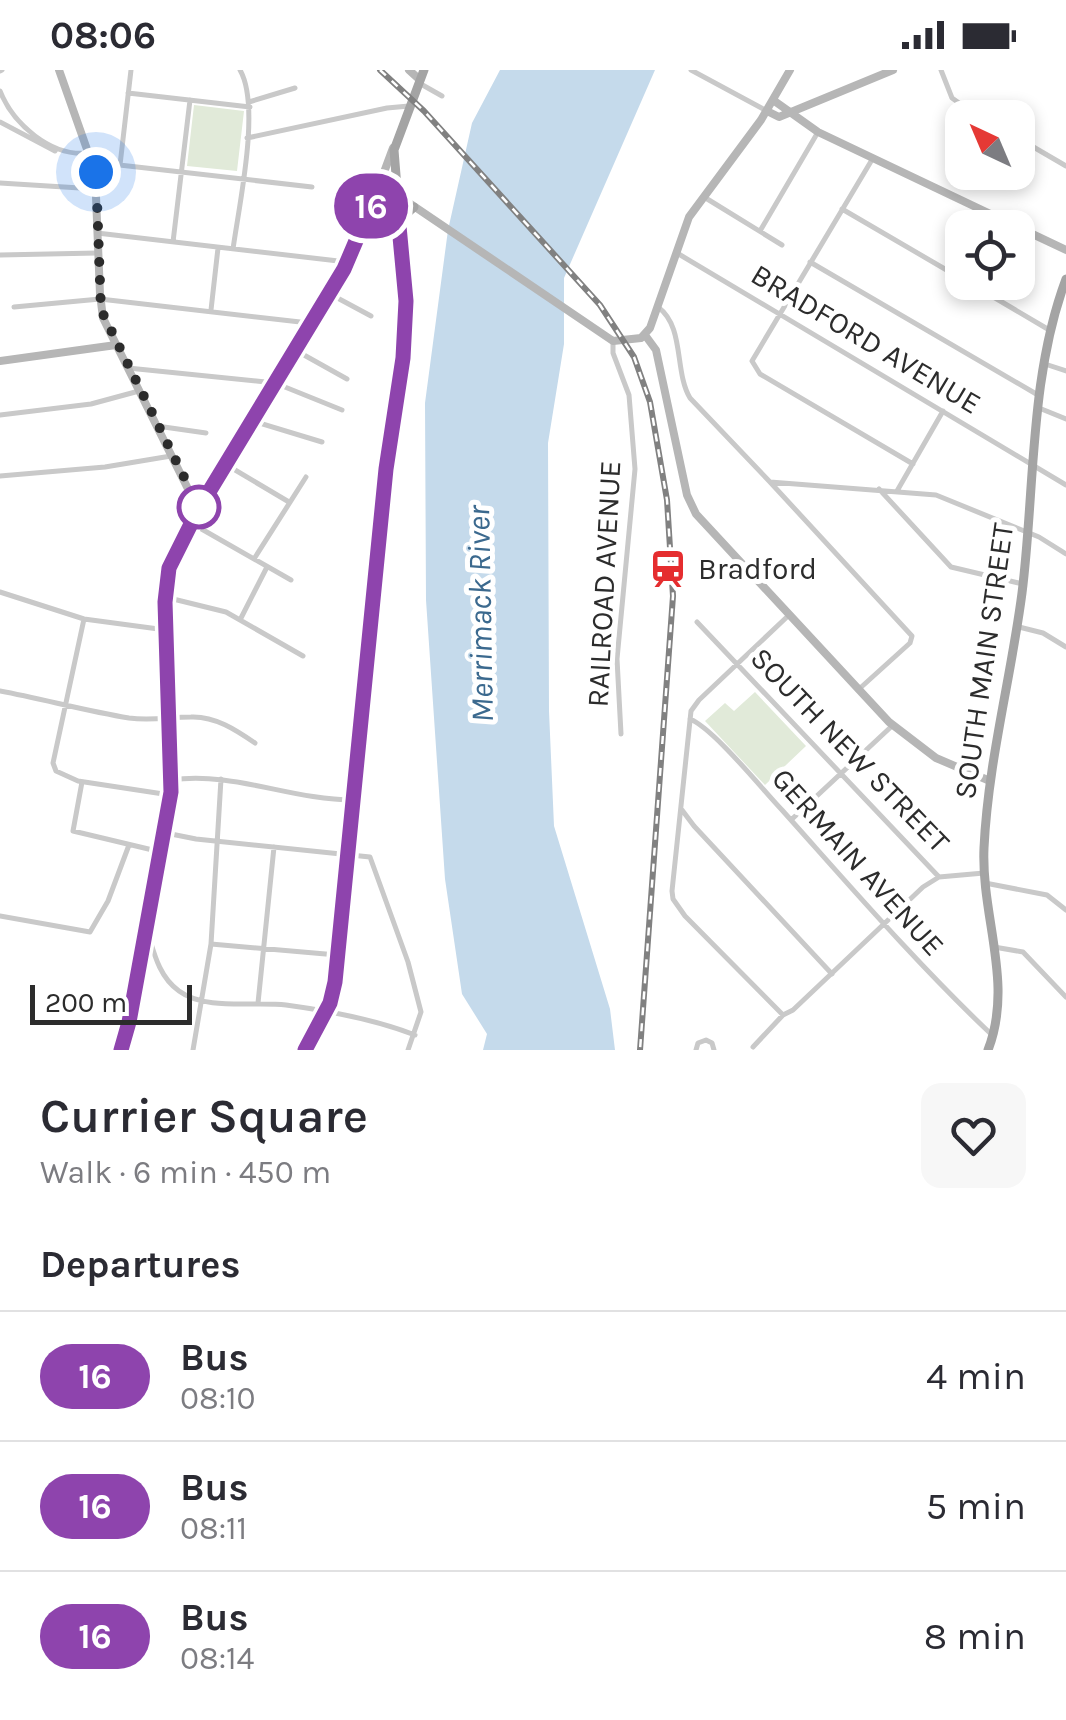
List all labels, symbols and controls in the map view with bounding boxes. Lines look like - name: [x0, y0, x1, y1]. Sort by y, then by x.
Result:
- text: 08:06: [50, 13, 156, 58]
- north arrow: [945, 100, 1035, 190]
- map controls: [945, 100, 1035, 300]
- your location: [71, 147, 121, 197]
- line badge: 16: [326, 174, 416, 238]
- text: 16: [354, 186, 388, 227]
- button: locate: [945, 210, 1035, 300]
- street label: BRADFORD AVENUE: [745, 256, 987, 422]
- street label: RAILROAD AVENUE: [580, 460, 628, 708]
- unlabelled marker: [178, 486, 220, 528]
- water label: Merrimack River: [460, 504, 501, 723]
- street label: SOUTH MAIN STREET: [947, 521, 1021, 801]
- station icon: Bradford: [647, 548, 689, 590]
- place label: Bradford: [698, 551, 817, 587]
- street label: SOUTH NEW STREET: [743, 640, 957, 860]
- street label: GERMAIN AVENUE: [764, 761, 952, 963]
- scale bar: [30, 980, 192, 1024]
- text: 200 m: [45, 986, 127, 1019]
- button: heart: [921, 1083, 1026, 1188]
- text: Currier Square: [40, 1088, 368, 1144]
- text: Walk · 6 min · 450 m: [40, 1154, 331, 1191]
- text: Departures: [40, 1242, 240, 1287]
- text: Bus: [180, 1335, 249, 1380]
- text: 4 min: [926, 1354, 1026, 1399]
- text: 16: [78, 1356, 112, 1397]
- text: 08:10: [180, 1380, 256, 1417]
- text: Bus: [180, 1465, 249, 1510]
- text: 5 min: [926, 1484, 1026, 1529]
- text: 16: [78, 1486, 112, 1527]
- text: 08:11: [180, 1510, 247, 1547]
- text: Bus: [180, 1595, 249, 1640]
- text: 8 min: [924, 1614, 1026, 1659]
- text: 16: [78, 1616, 112, 1657]
- text: 08:14: [180, 1640, 254, 1677]

